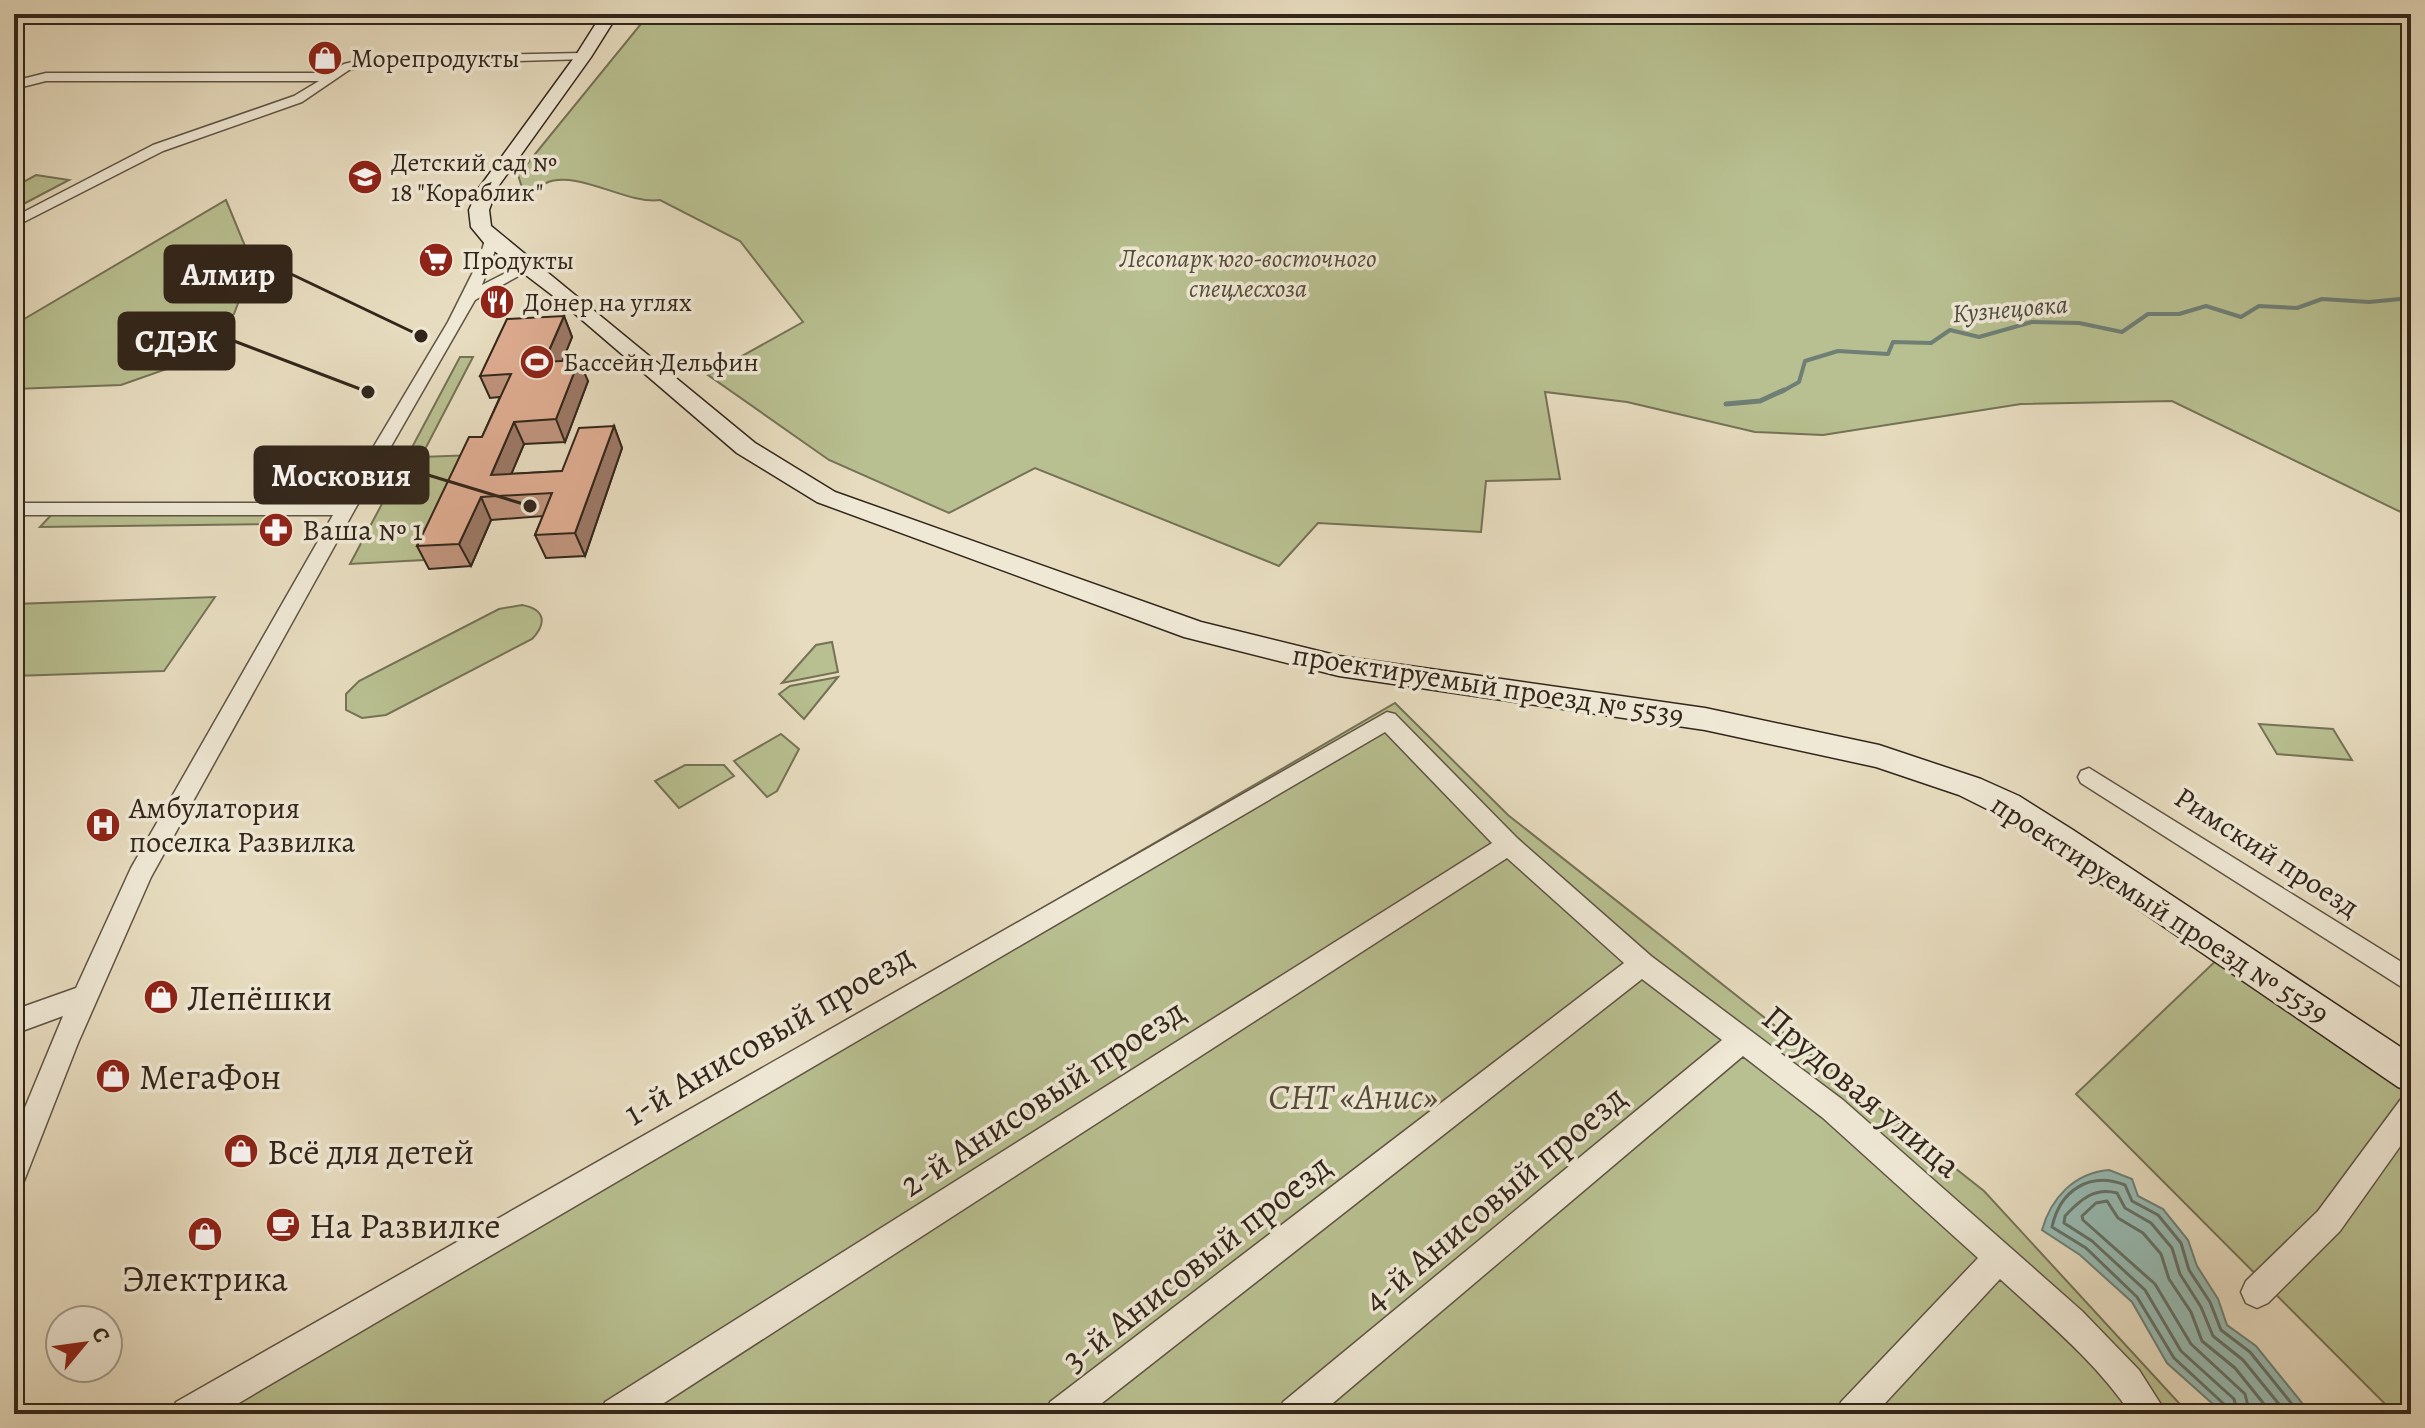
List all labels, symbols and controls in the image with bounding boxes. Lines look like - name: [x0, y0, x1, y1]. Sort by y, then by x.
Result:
- shop icon: Морепродукты: [306, 39, 344, 77]
- place label: Морепродукты: [351, 41, 520, 76]
- place label: Детский сад № 18 "Кораблик": [391, 145, 557, 210]
- school or university icon: Детский сад № 18 "Кораблик": [346, 158, 384, 196]
- supermarket icon: Продукты: [417, 241, 455, 279]
- park label: Лесопарк юго-восточного спецлесхоза: [1118, 241, 1377, 306]
- place label: Продукты: [462, 243, 574, 278]
- callout: Алмир: [165, 246, 291, 302]
- text: Алмир: [180, 252, 275, 296]
- restaurant icon: Донер на углях: [478, 283, 516, 321]
- place label: Донер на углях: [523, 285, 692, 320]
- water label: Кузнецовка: [1951, 287, 2069, 331]
- callout: СДЭК: [119, 313, 234, 369]
- text: СДЭК: [135, 319, 218, 363]
- sports icon: Бассейн Дельфин: [518, 343, 556, 381]
- place label: Бассейн Дельфин: [563, 345, 759, 380]
- callout: Московия: [255, 447, 428, 503]
- text: Московия: [271, 453, 411, 497]
- place label: Ваша № 1: [302, 510, 423, 550]
- pharmacy icon: Ваша № 1: [257, 511, 295, 549]
- street label: проектируемый проезд № 5539: [1290, 634, 1686, 736]
- street label: Римский проезд: [2167, 777, 2367, 927]
- street label: проектируемый проезд № 5539: [1983, 785, 2337, 1033]
- place label: Амбулатория поселка Развилка: [128, 788, 355, 862]
- hospital icon: Амбулатория поселка Развилка: [84, 806, 122, 844]
- street label: 1-й Анисовый проезд: [614, 931, 922, 1137]
- place label: Лепёшки: [187, 973, 332, 1022]
- shop icon: Лепёшки: [142, 978, 180, 1016]
- street label: 2-й Анисовый проезд: [890, 986, 1194, 1208]
- street label: Прудовая улица: [1752, 993, 1972, 1189]
- place label: МегаФон: [139, 1052, 281, 1101]
- shop icon: МегаФон: [94, 1057, 132, 1095]
- park label: СНТ «Анис»: [1268, 1072, 1438, 1121]
- street label: 4-й Анисовый проезд: [1352, 1073, 1636, 1323]
- place label: Всё для детей: [267, 1127, 474, 1176]
- shop icon: Всё для детей: [222, 1132, 260, 1170]
- street label: 3-й Анисовый проезд: [1051, 1141, 1341, 1383]
- place label: На Развилке: [309, 1201, 501, 1250]
- cafe icon: На Развилке: [264, 1206, 302, 1244]
- shop icon: Электрика: [186, 1215, 224, 1253]
- place label: Электрика: [122, 1254, 288, 1303]
- north arrow: [44, 1304, 124, 1384]
- text: С: [84, 1322, 117, 1348]

